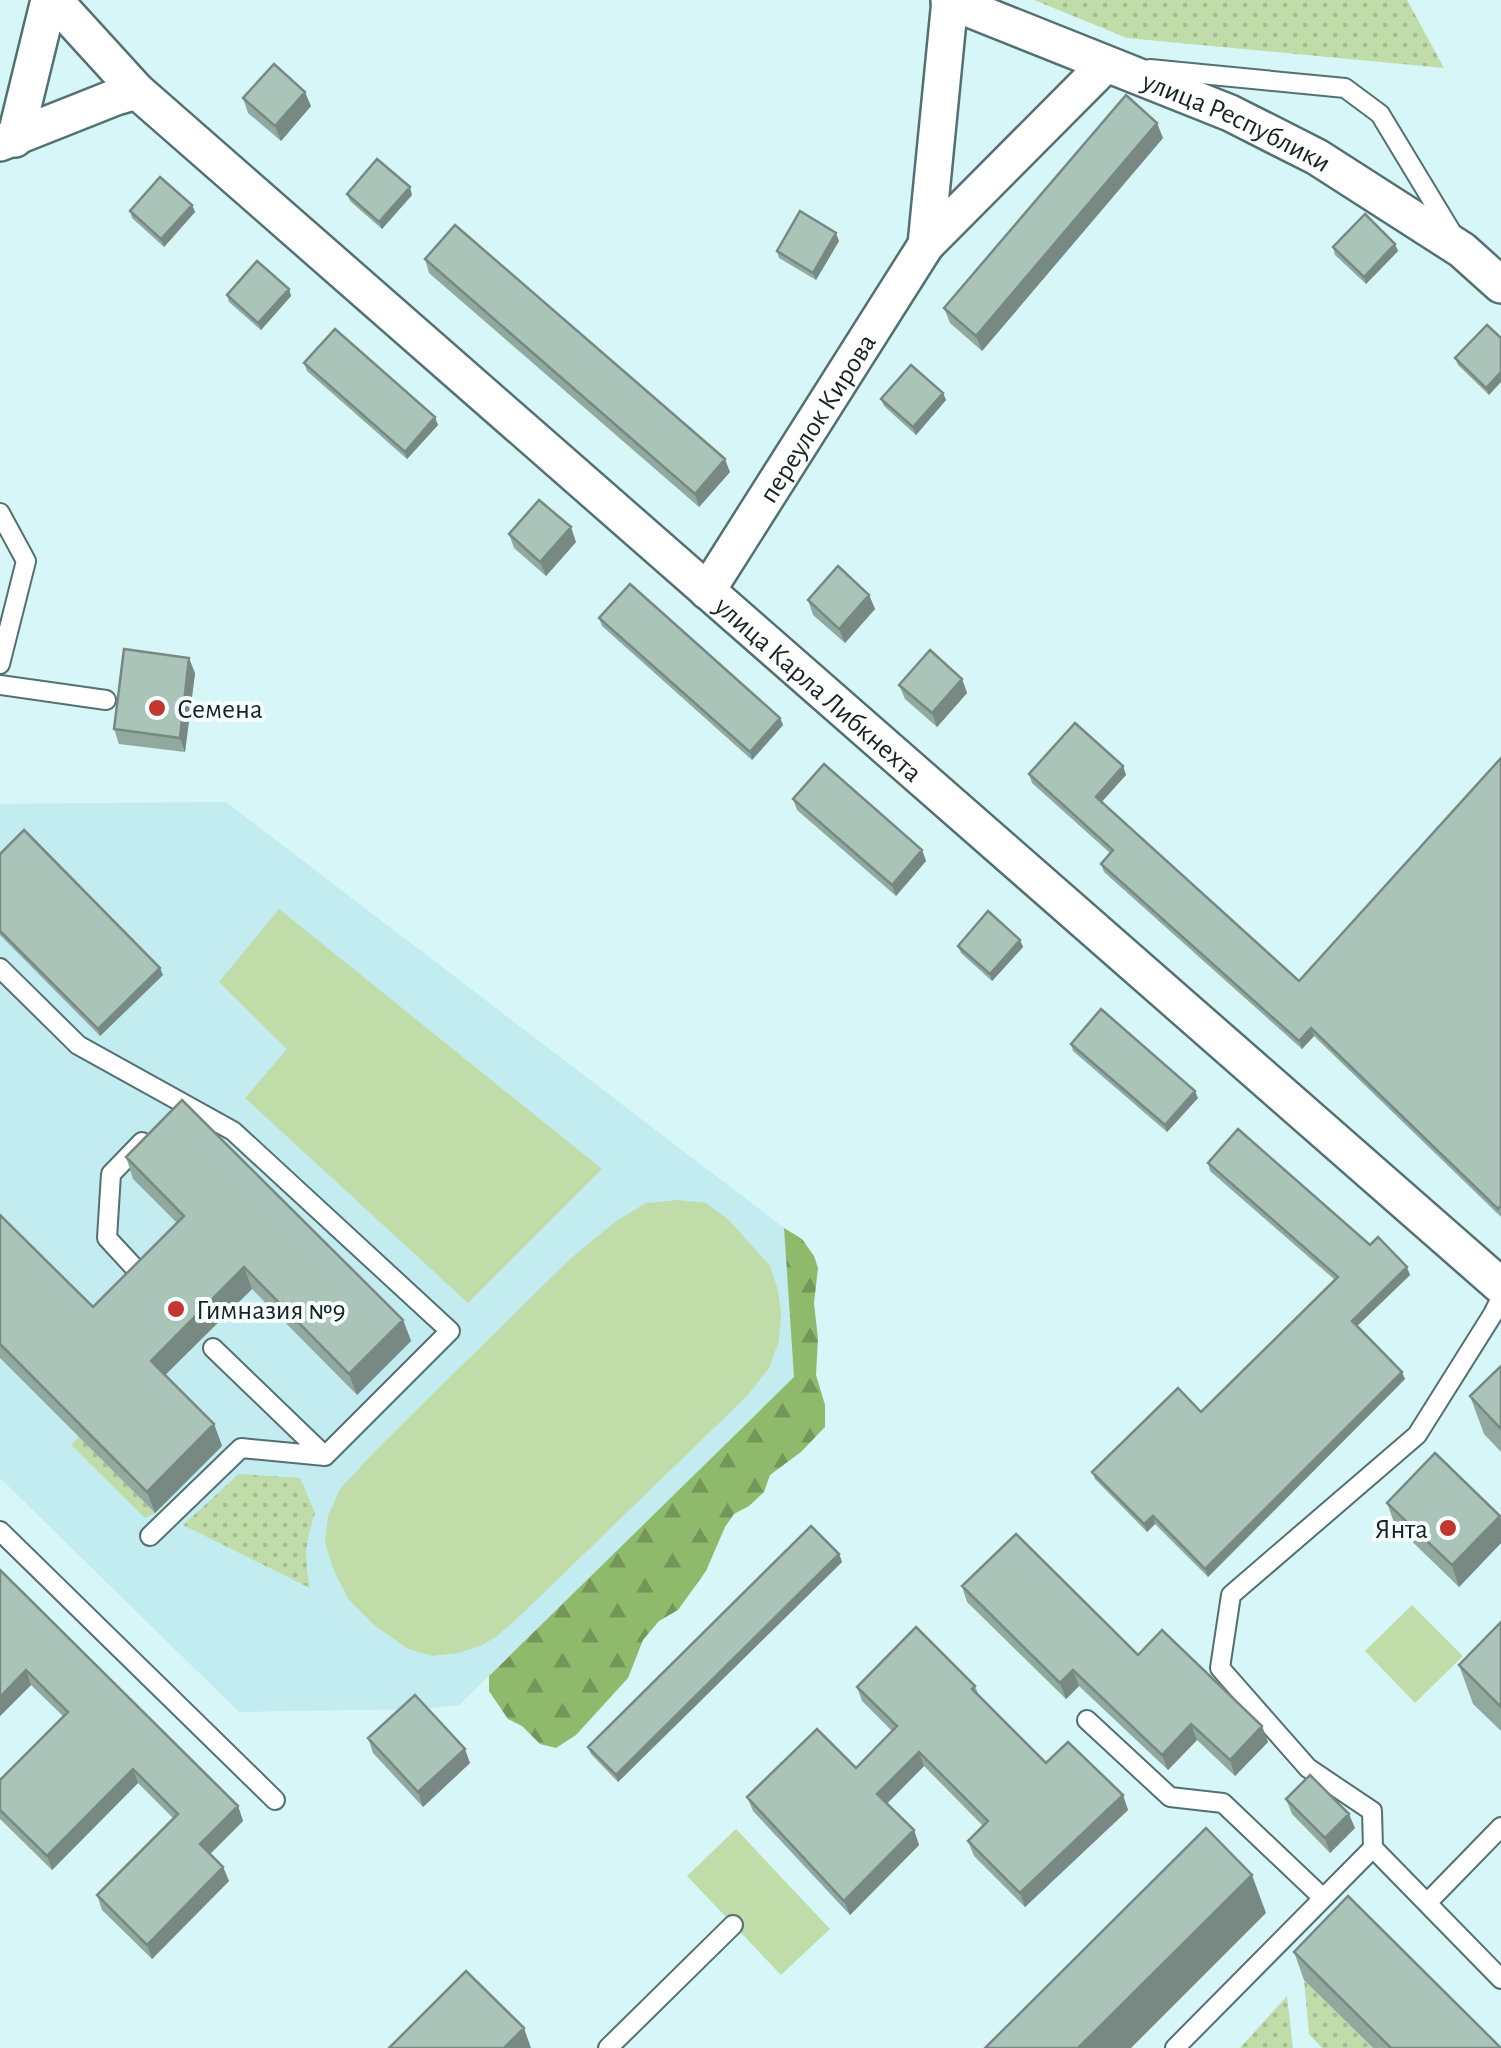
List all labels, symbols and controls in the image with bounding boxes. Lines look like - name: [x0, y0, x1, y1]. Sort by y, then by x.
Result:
- street label: улица Республики: [1137, 67, 1335, 178]
- street label: переулок Кирова: [755, 329, 882, 508]
- street label: улица Карла Либкнехта: [708, 592, 927, 788]
- place label: Семена: [177, 696, 263, 724]
- marker: Семена: [146, 697, 168, 719]
- place label: Гимназия №9: [196, 1297, 346, 1325]
- marker: Гимназия №9: [165, 1298, 187, 1320]
- place label: Янта: [1375, 1516, 1428, 1544]
- marker: Янта: [1437, 1517, 1459, 1539]

